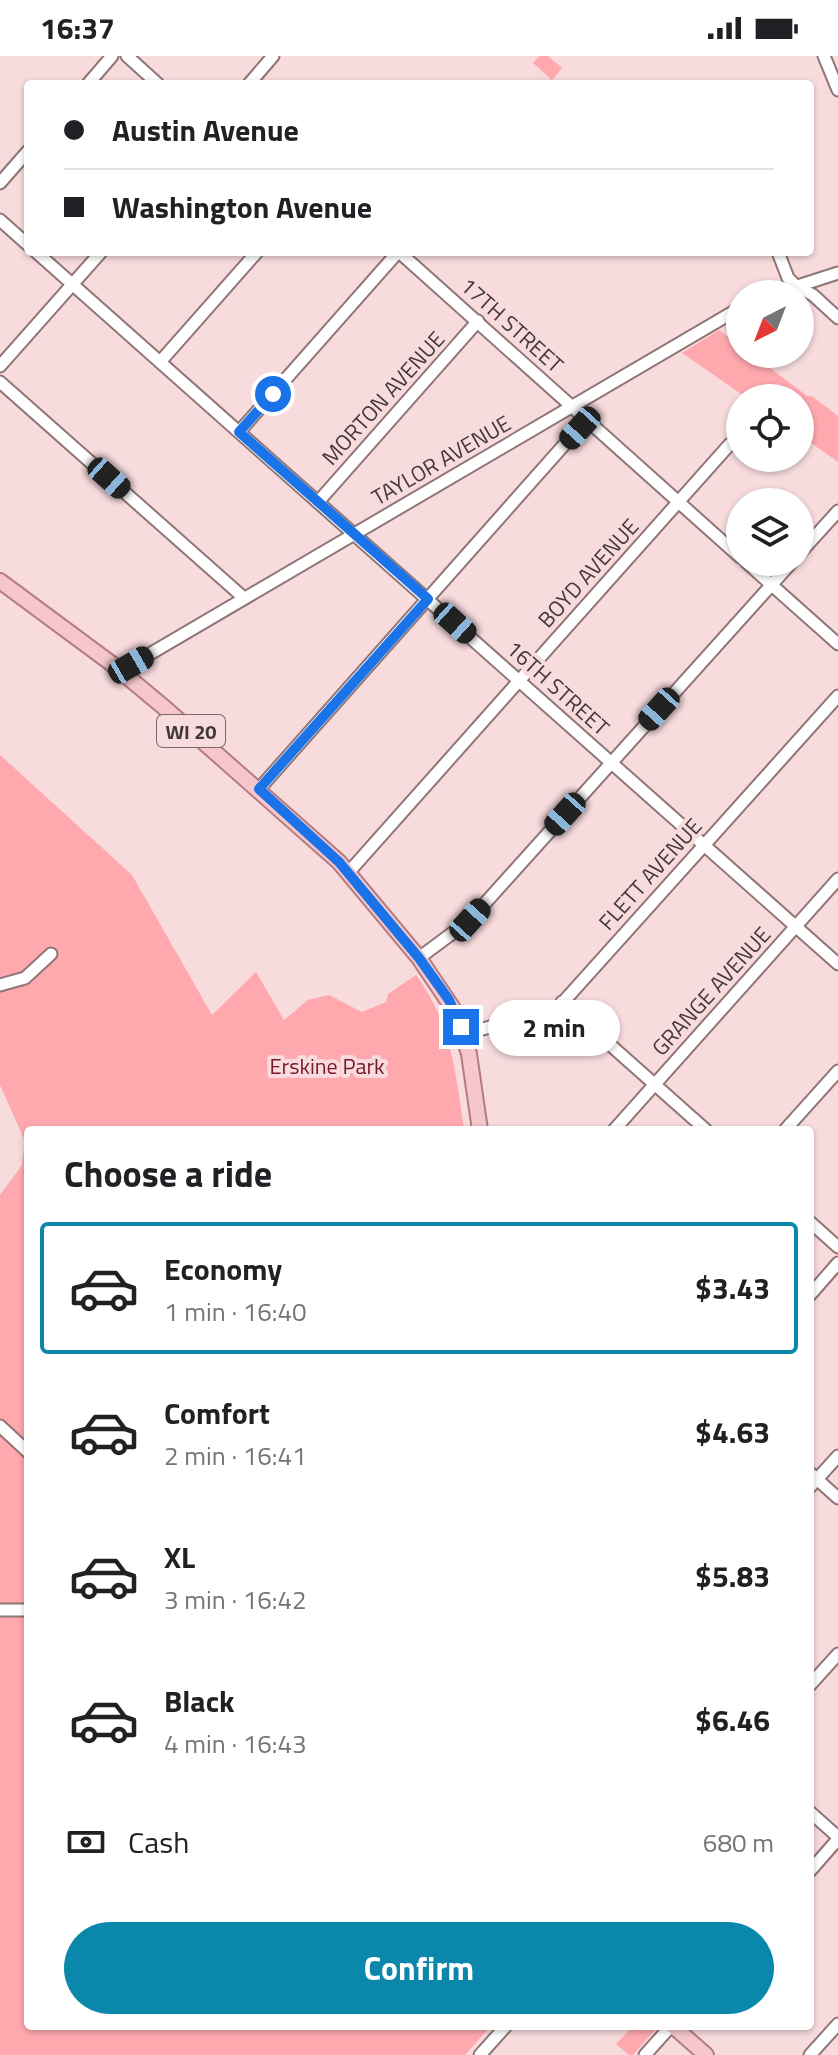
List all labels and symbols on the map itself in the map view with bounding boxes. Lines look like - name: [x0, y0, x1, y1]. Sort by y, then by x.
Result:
- street label: 17TH STREET: [453, 269, 572, 381]
- north arrow: [726, 280, 814, 368]
- street label: MORTON AVENUE: [313, 323, 453, 473]
- route start: [255, 376, 291, 412]
- car: [555, 402, 605, 454]
- street label: TAYLOR AVENUE: [365, 406, 517, 514]
- car: [83, 453, 135, 503]
- street label: BOYD AVENUE: [530, 511, 646, 635]
- car: [429, 598, 481, 648]
- street label: 16TH STREET: [499, 632, 618, 744]
- car: [104, 643, 158, 687]
- car: [634, 683, 684, 735]
- road number: WI 20: [157, 715, 225, 747]
- car: [540, 788, 590, 840]
- street label: FLETT AVENUE: [590, 810, 710, 938]
- car: [445, 894, 495, 946]
- street label: GRANGE AVENUE: [643, 919, 779, 1063]
- callout: 2 min: [489, 999, 621, 1055]
- route end: [443, 1009, 479, 1045]
- park label: Erskine Park: [269, 1049, 385, 1083]

